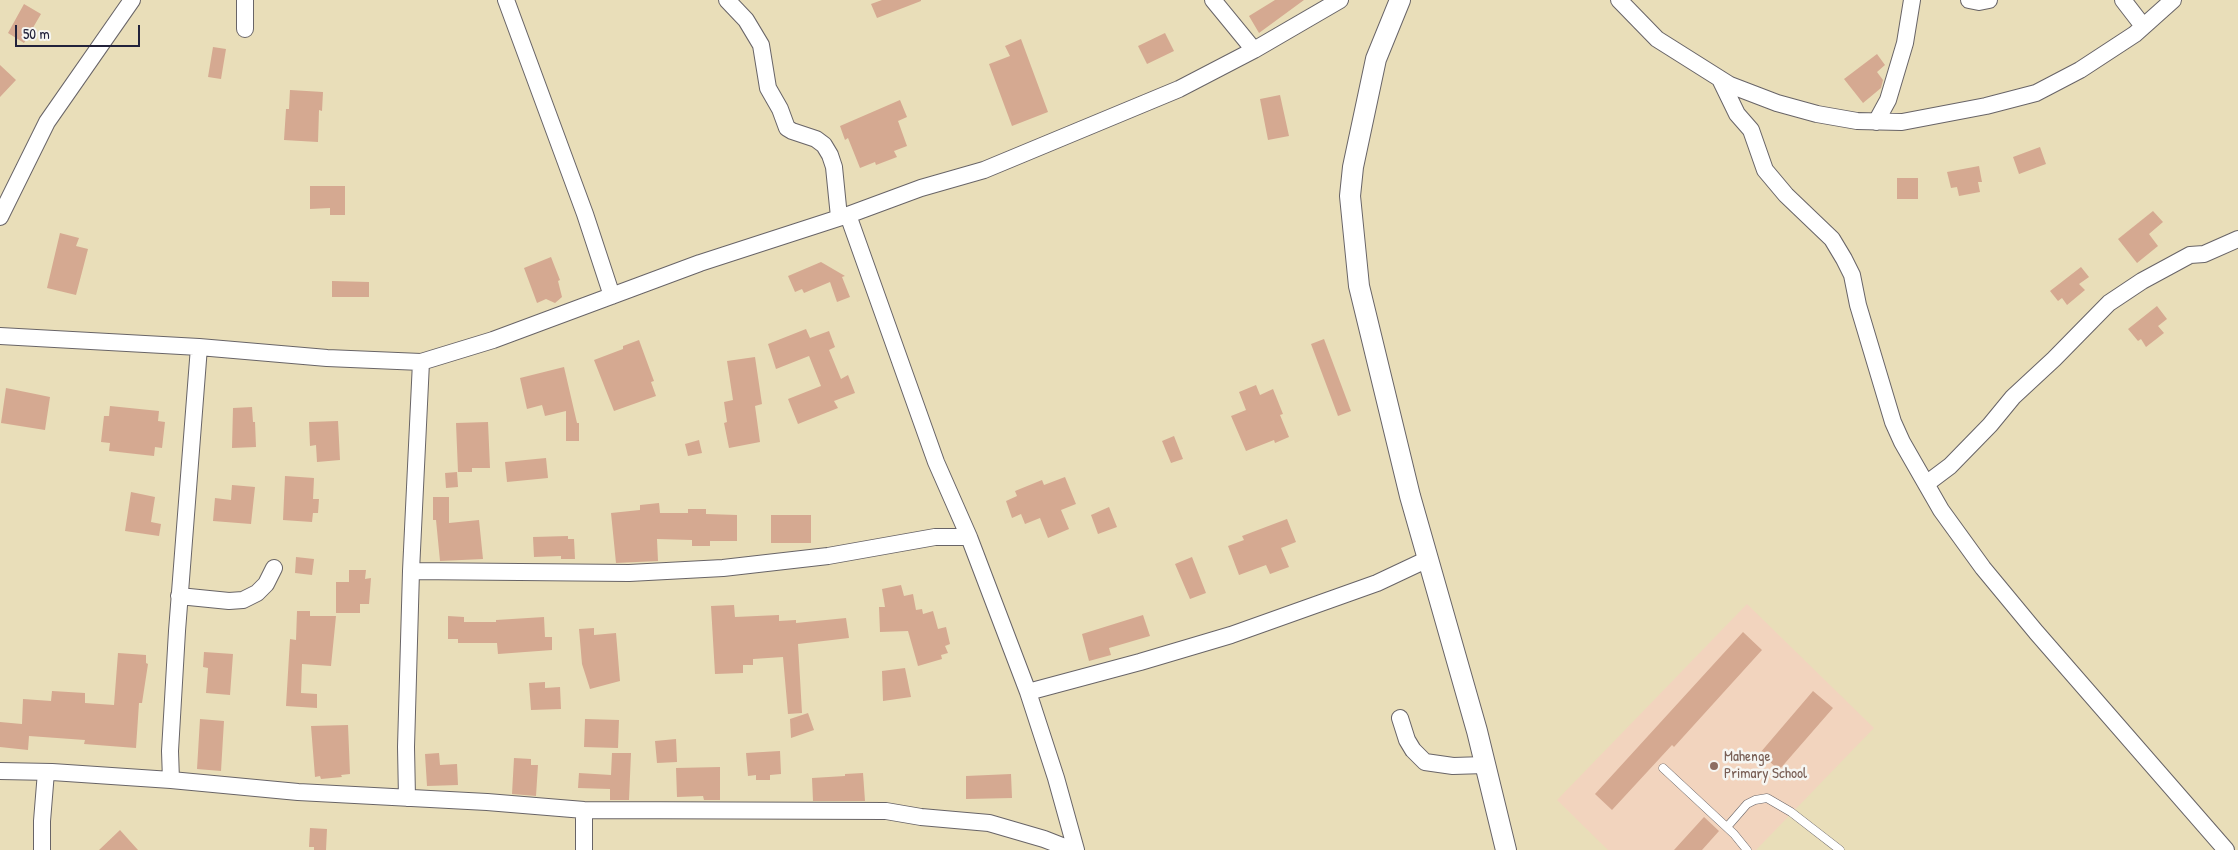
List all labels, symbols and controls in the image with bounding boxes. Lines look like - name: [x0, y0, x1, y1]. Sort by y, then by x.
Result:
- scale bar: [18, 15, 142, 47]
- text: 50 m: [23, 23, 50, 44]
- place label: Mahenge Primary School: [1724, 748, 1807, 783]
- marker: Mahenge Primary School: [1708, 760, 1720, 772]

